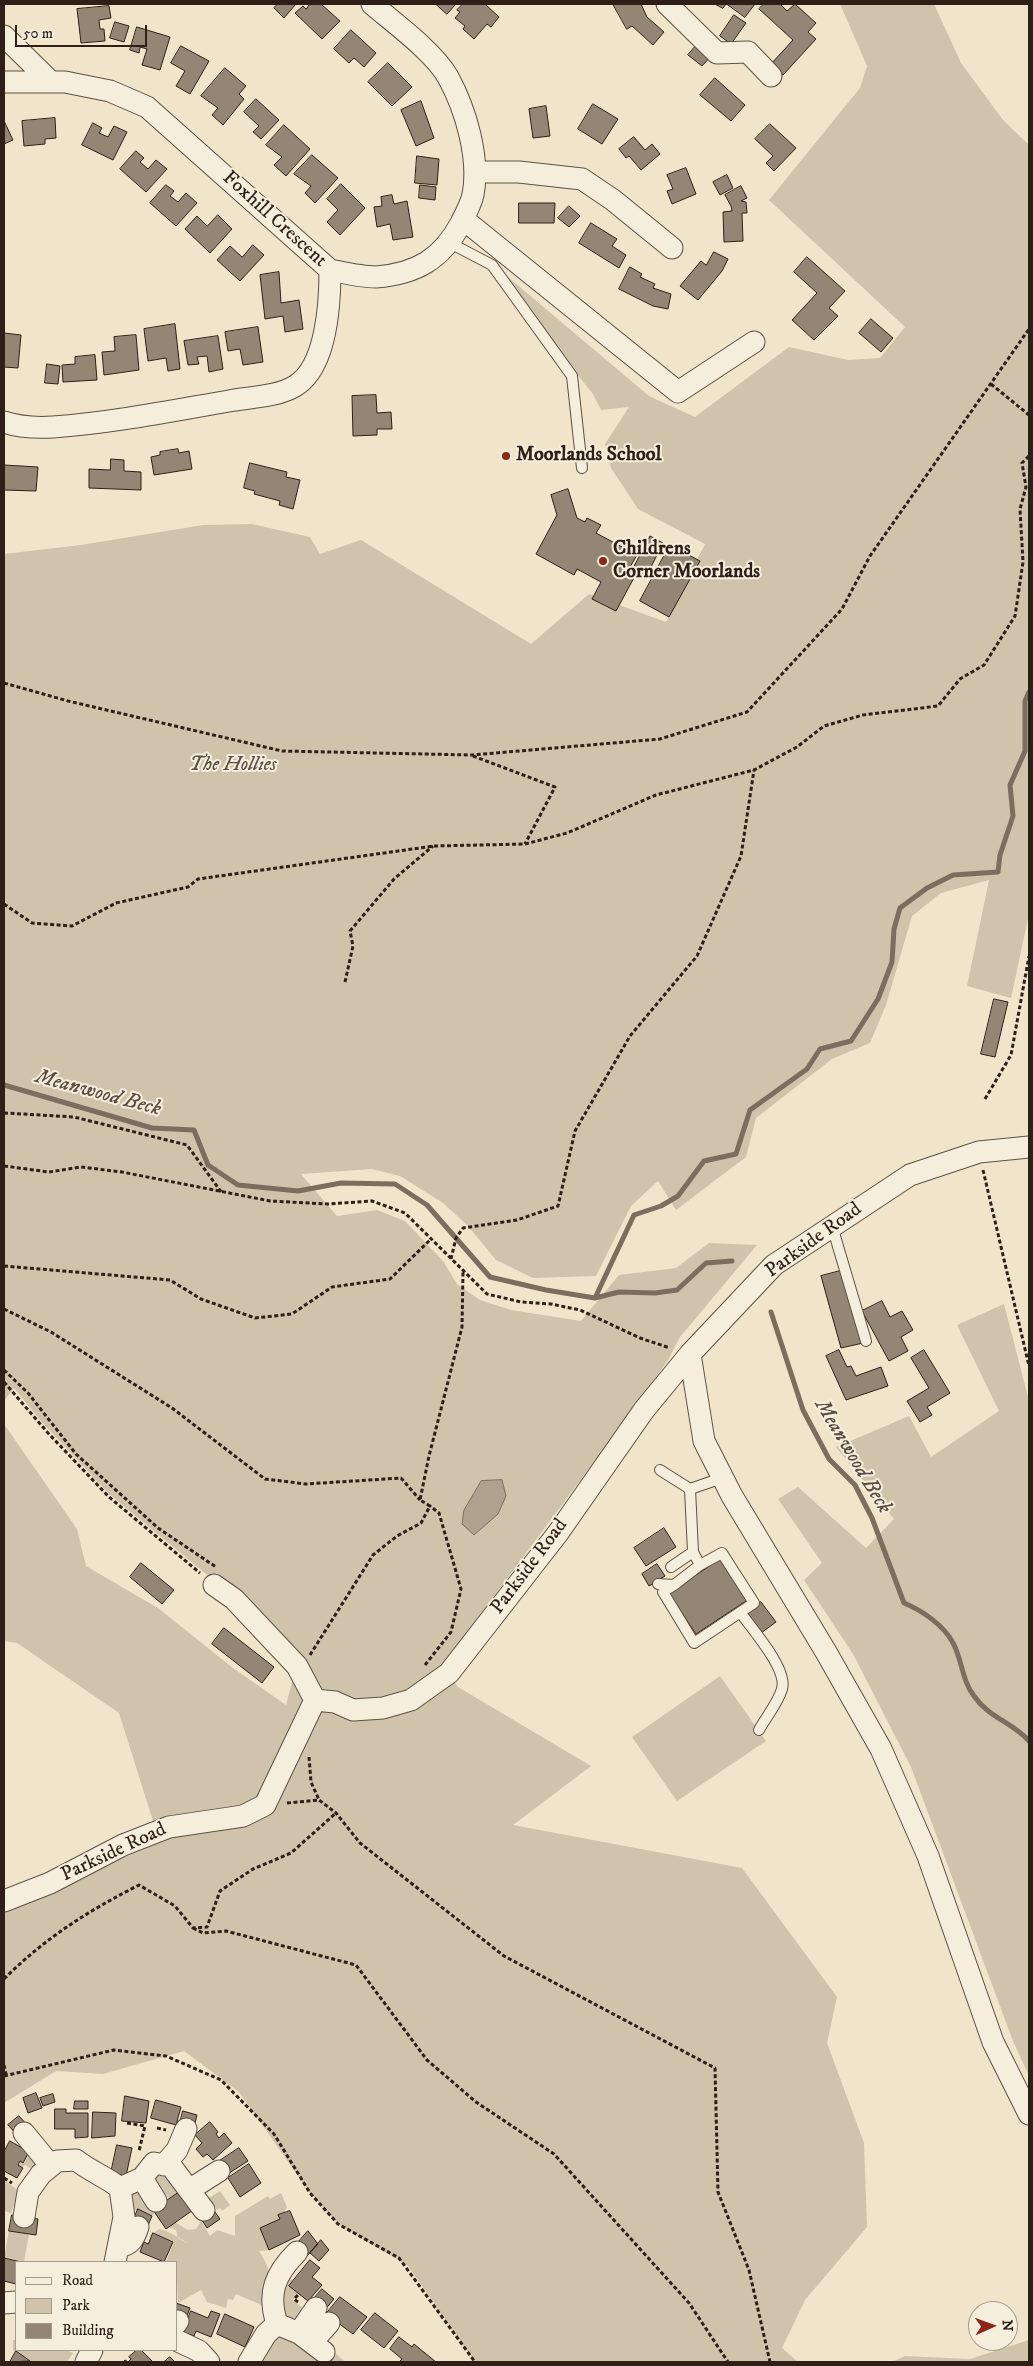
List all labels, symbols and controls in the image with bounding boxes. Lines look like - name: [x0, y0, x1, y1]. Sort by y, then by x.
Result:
- scale bar: [18, 15, 150, 47]
- text: 50 m: [23, 24, 53, 43]
- street label: Foxhill Crescent: [217, 167, 331, 273]
- place label: Moorlands School: [516, 444, 661, 468]
- marker: Moorlands School: [500, 450, 512, 462]
- place label: Childrens Corner Moorlands: [613, 538, 760, 585]
- marker: Childrens Corner Moorlands: [597, 555, 609, 567]
- park label: The Hollies: [189, 754, 277, 778]
- water label: Meanwood Beck: [32, 1065, 164, 1123]
- street label: Parkside Road: [761, 1198, 867, 1284]
- water label: Meanwood Beck: [808, 1395, 896, 1519]
- street label: Parkside Road: [486, 1515, 574, 1619]
- street label: Parkside Road: [58, 1818, 170, 1888]
- legend: [15, 2261, 178, 2351]
- text: Road: [62, 2271, 93, 2290]
- text: Park: [62, 2296, 90, 2315]
- north arrow: [968, 2301, 1018, 2351]
- text: N: [998, 2319, 1016, 2332]
- text: Building: [62, 2321, 114, 2340]

